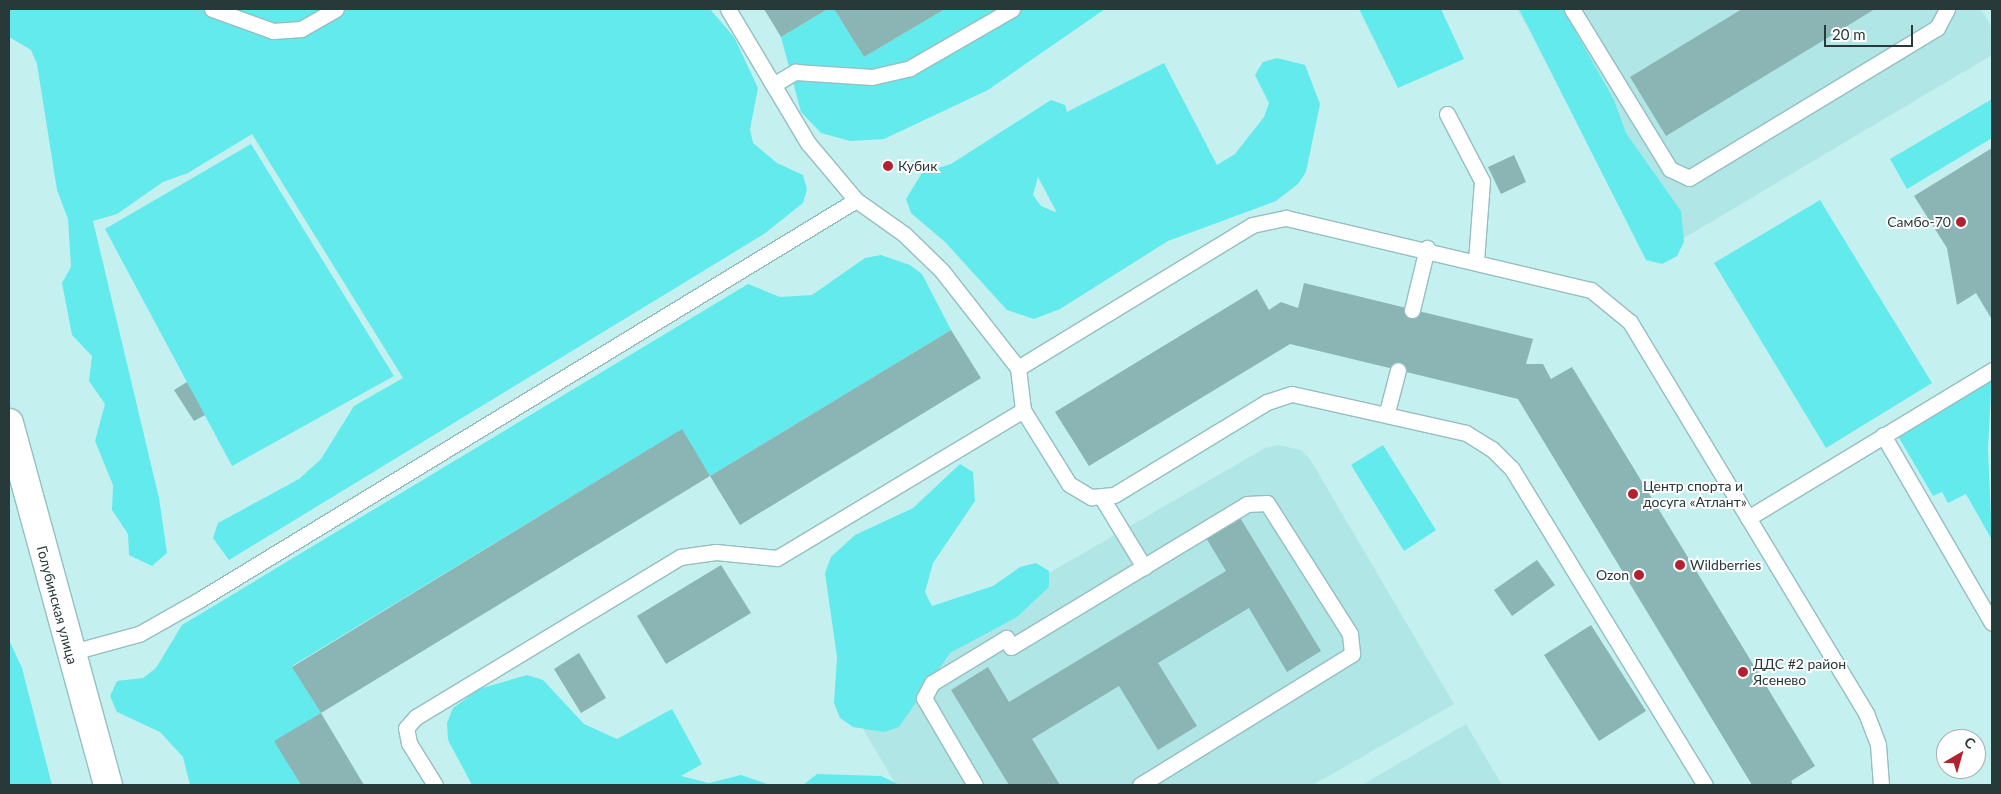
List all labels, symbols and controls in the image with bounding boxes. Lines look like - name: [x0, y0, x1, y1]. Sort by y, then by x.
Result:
- scale bar: [1826, 15, 1915, 47]
- text: 20 m: [1832, 25, 1866, 43]
- place label: Кубик: [898, 158, 937, 174]
- marker: Кубик: [882, 160, 894, 172]
- place label: Самбо-70: [1887, 214, 1951, 230]
- marker: Самбо-70: [1955, 216, 1967, 228]
- place label: Центр спорта и досуга «Атлант»: [1643, 478, 1747, 511]
- marker: Центр спорта и досуга «Атлант»: [1627, 488, 1639, 500]
- street label: Голубинская улица: [33, 544, 81, 666]
- place label: Wildberries: [1690, 557, 1761, 573]
- marker: Wildberries: [1674, 559, 1686, 571]
- place label: Ozon: [1596, 567, 1629, 583]
- marker: Ozon: [1633, 569, 1645, 581]
- place label: ДДС #2 район Ясенево: [1753, 656, 1846, 689]
- marker: ДДС #2 район Ясенево: [1737, 666, 1749, 678]
- north arrow: [1936, 729, 1986, 779]
- text: С: [1961, 733, 1979, 752]

